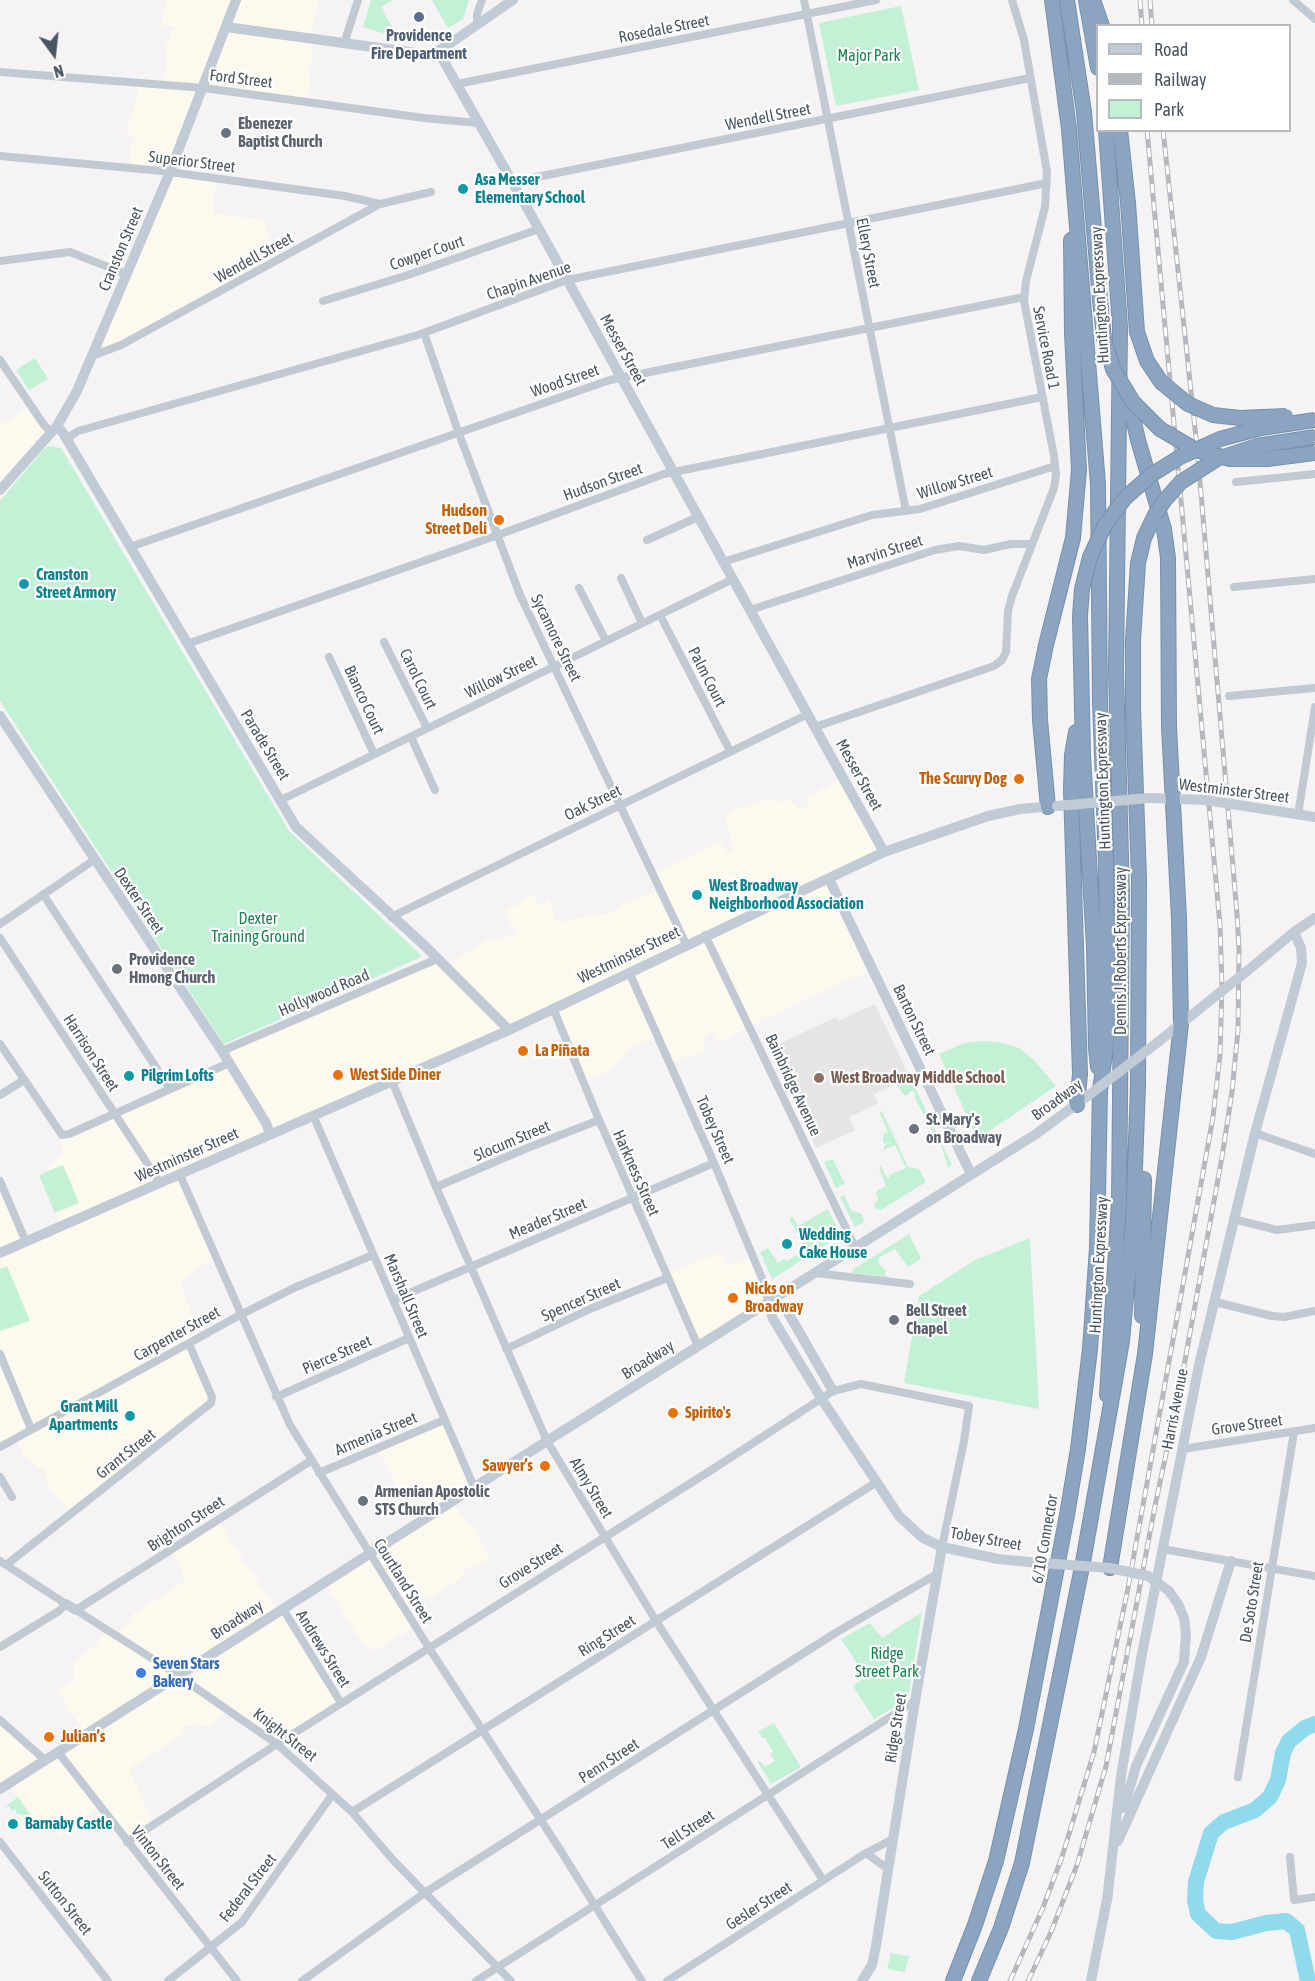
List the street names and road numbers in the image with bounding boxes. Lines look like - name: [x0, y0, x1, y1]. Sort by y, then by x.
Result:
- street label: Rosedale Street: [617, 11, 711, 47]
- street label: Ford Street: [208, 66, 274, 92]
- street label: Wendell Street: [724, 99, 812, 135]
- street label: Superior Street: [148, 147, 236, 177]
- street label: Cranston Street: [95, 204, 147, 294]
- street label: Ellery Street: [852, 216, 884, 290]
- street label: Huntington Expressway: [1087, 226, 1113, 364]
- street label: Wendell Street: [211, 229, 297, 287]
- street label: Cowper Court: [387, 231, 467, 275]
- street label: Chapin Avenue: [484, 258, 574, 304]
- street label: Service Road 1: [1029, 305, 1063, 391]
- street label: Messer Street: [596, 311, 650, 389]
- street label: Wood Street: [528, 360, 602, 402]
- street label: Hudson Street: [561, 459, 645, 505]
- street label: Willow Street: [915, 462, 995, 504]
- street label: Marvin Street: [845, 531, 925, 573]
- street label: Sycamore Street: [527, 591, 585, 685]
- street label: Palm Court: [684, 644, 730, 710]
- street label: Carol Court: [395, 646, 441, 712]
- street label: Willow Street: [462, 651, 540, 703]
- street label: Bianco Court: [340, 663, 388, 737]
- street label: Parade Street: [236, 706, 294, 784]
- street label: Huntington Expressway: [1091, 712, 1115, 850]
- street label: Messer Street: [832, 736, 886, 814]
- street label: Westminster Street: [1178, 775, 1290, 807]
- street label: Oak Street: [561, 781, 625, 825]
- street label: Dexter Street: [110, 864, 168, 938]
- street label: Dennis J. Roberts Expressway: [1111, 867, 1131, 1035]
- street label: Westminster Street: [575, 922, 683, 988]
- street label: Hollywood Road: [276, 965, 372, 1021]
- street label: Barton Street: [889, 981, 939, 1059]
- street label: Harrison Street: [59, 1011, 123, 1095]
- street label: Bainbridge Avenue: [761, 1031, 825, 1139]
- street label: Broadway: [1028, 1075, 1086, 1125]
- street label: Tobey Street: [692, 1093, 738, 1167]
- street label: Slocum Street: [471, 1116, 553, 1166]
- street label: Westminster Street: [132, 1124, 242, 1186]
- street label: Harkness Street: [608, 1127, 664, 1219]
- street label: Meader Street: [506, 1194, 590, 1244]
- street label: Huntington Expressway: [1086, 1196, 1112, 1334]
- street label: Marshall Street: [380, 1251, 432, 1341]
- street label: Spencer Street: [538, 1274, 624, 1326]
- street label: Carpenter Street: [130, 1302, 224, 1366]
- street label: Pierce Street: [299, 1331, 375, 1379]
- street label: Broadway: [618, 1336, 678, 1384]
- street label: Harris Avenue: [1158, 1367, 1192, 1451]
- street label: Armenia Street: [332, 1408, 420, 1460]
- street label: Grove Street: [1210, 1411, 1284, 1439]
- street label: Grant Street: [93, 1425, 159, 1483]
- street label: Almy Street: [565, 1454, 617, 1522]
- street label: Brighton Street: [144, 1492, 228, 1556]
- street label: 6/10 Connector: [1028, 1493, 1062, 1585]
- street label: Tobey Street: [949, 1523, 1023, 1555]
- street label: Courtland Street: [369, 1535, 437, 1627]
- street label: Grove Street: [496, 1539, 566, 1593]
- street label: De Soto Street: [1236, 1560, 1268, 1644]
- street label: Broadway: [207, 1596, 267, 1644]
- street label: Andrews Street: [292, 1607, 354, 1691]
- street label: Ring Street: [575, 1611, 639, 1661]
- street label: Ridge Street: [881, 1692, 911, 1764]
- street label: Knight Street: [249, 1704, 321, 1766]
- street label: Penn Street: [575, 1734, 643, 1788]
- street label: Tell Street: [658, 1806, 718, 1854]
- street label: Vinton Street: [127, 1822, 189, 1894]
- street label: Federal Street: [215, 1850, 281, 1926]
- street label: Sutton Street: [34, 1867, 96, 1939]
- street label: Gesler Street: [722, 1878, 796, 1934]

